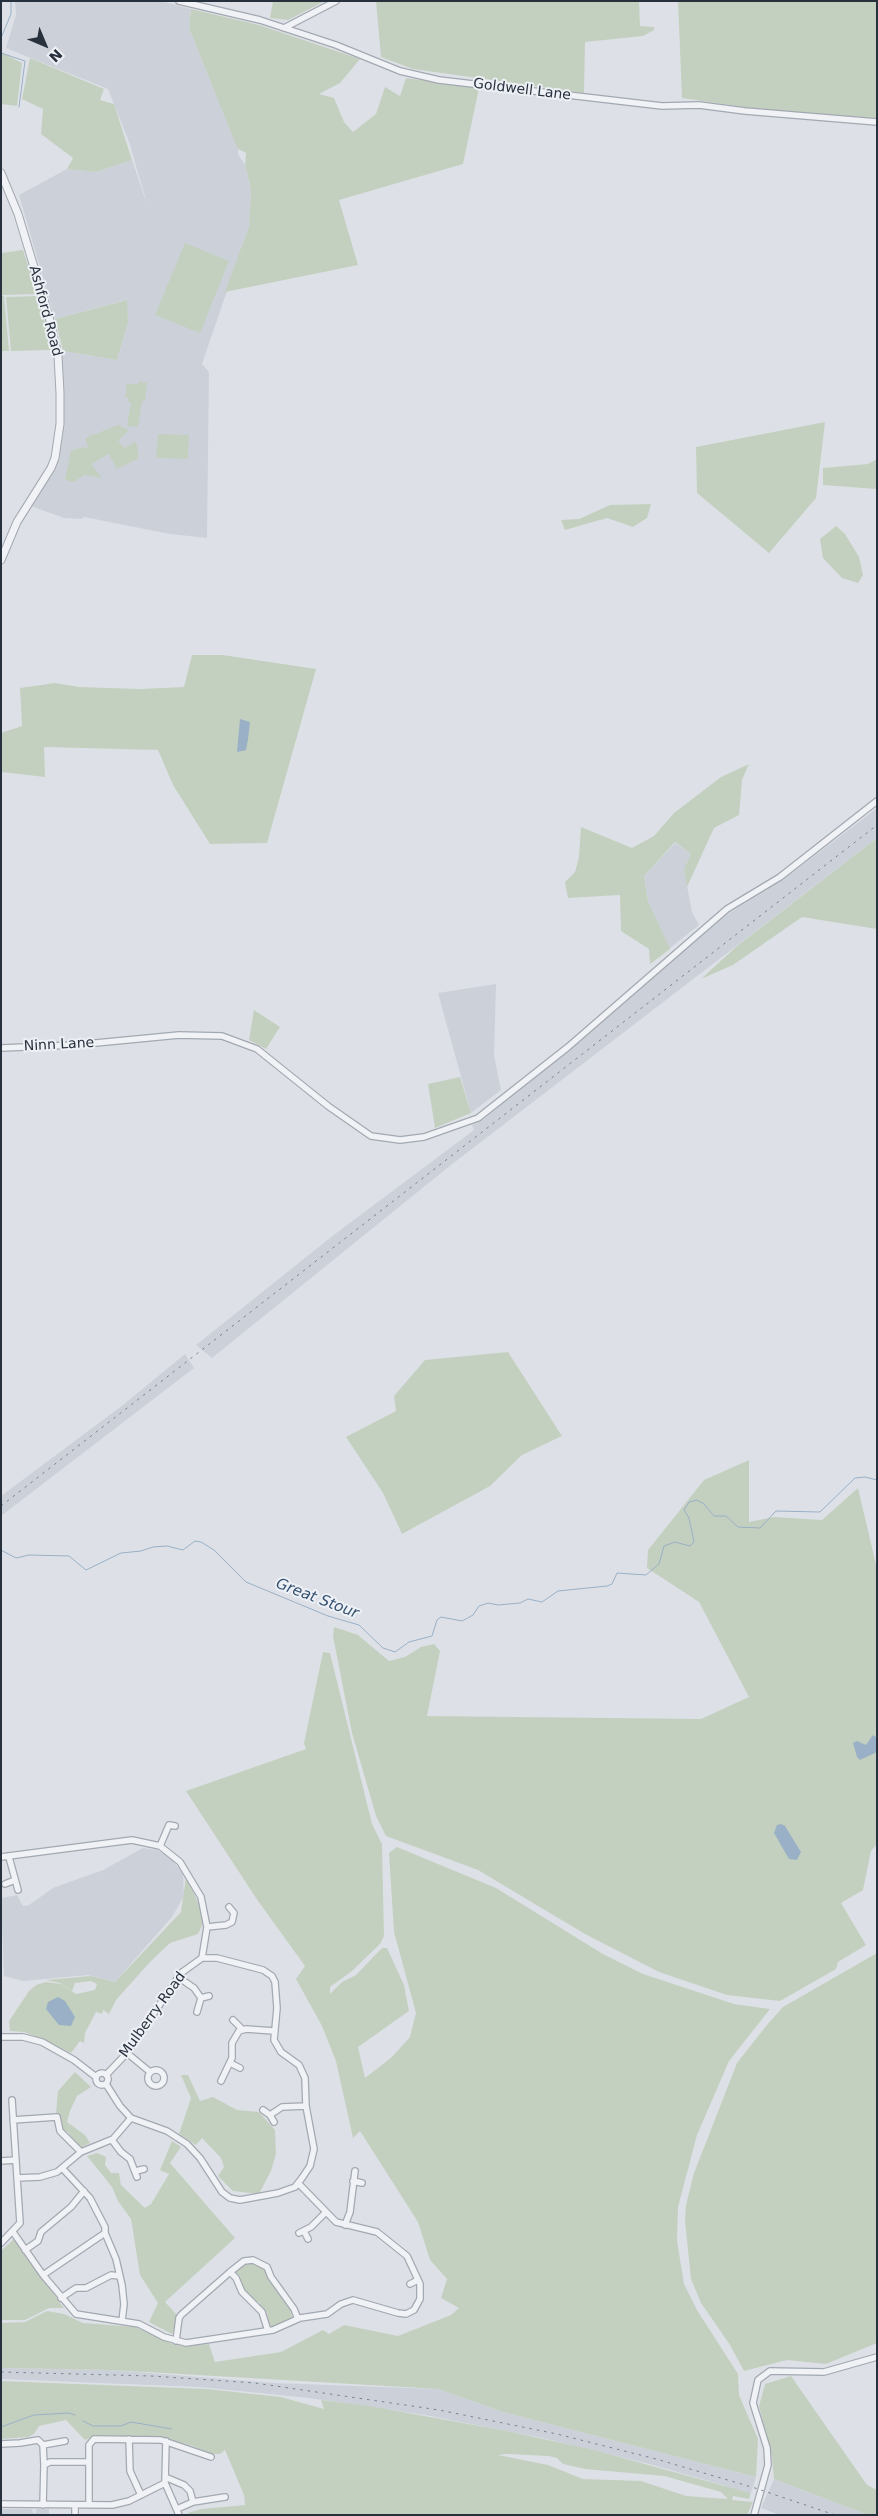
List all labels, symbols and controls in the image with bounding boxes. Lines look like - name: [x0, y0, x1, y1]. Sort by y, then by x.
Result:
- north arrow: [20, 20, 70, 70]
- text: N: [46, 46, 65, 65]
- street label: Goldwell Lane: [472, 76, 572, 104]
- street label: Ashford Road: [25, 264, 65, 358]
- street label: Ninn Lane: [23, 1035, 95, 1055]
- water label: Great Stour: [273, 1575, 361, 1623]
- street label: Mulberry Road: [116, 1969, 190, 2061]

